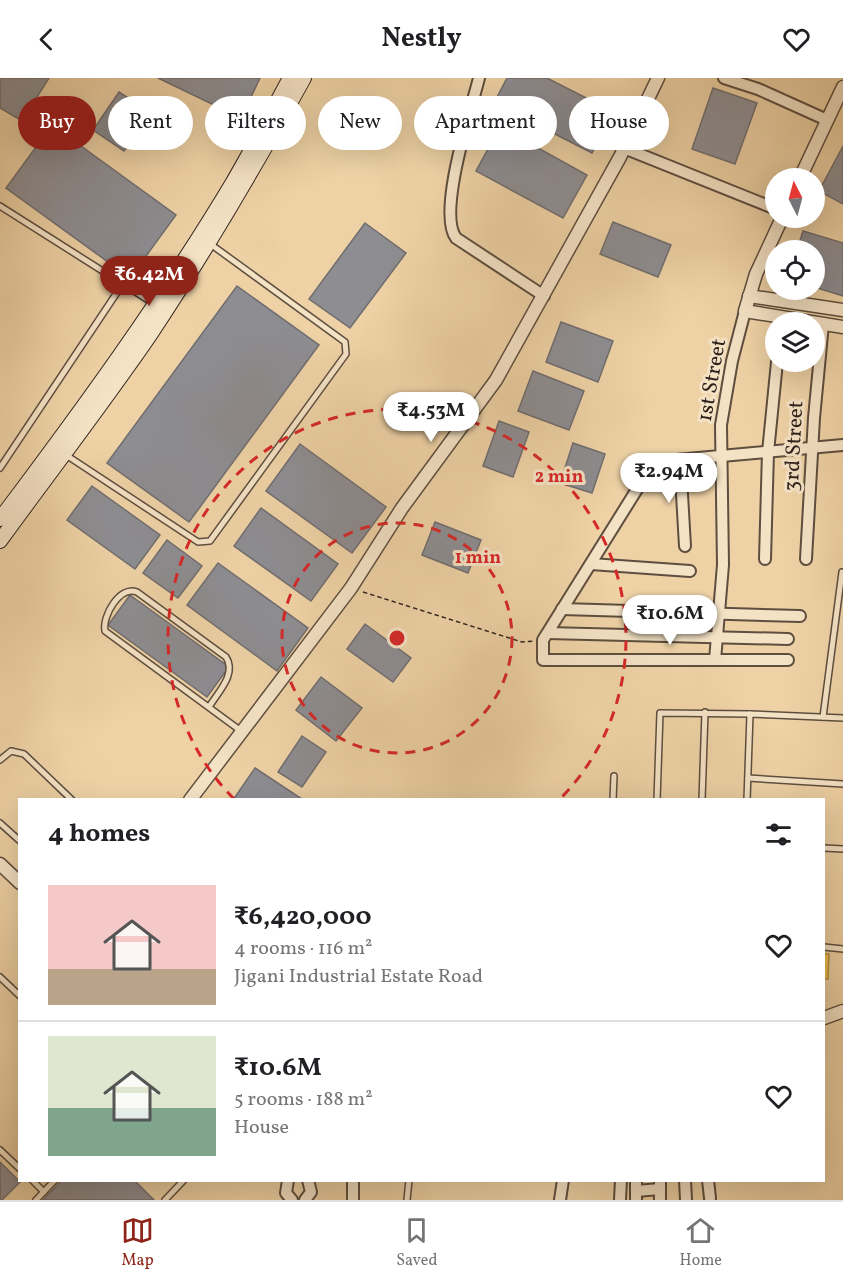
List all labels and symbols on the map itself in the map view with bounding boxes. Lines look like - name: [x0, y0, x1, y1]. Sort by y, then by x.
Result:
- north arrow: [765, 168, 825, 228]
- pin: ₹6.42M: [100, 256, 198, 307]
- street label: 1st Street: [691, 337, 734, 424]
- pin: ₹4.53M: [382, 392, 480, 443]
- street label: 3rd Street: [778, 400, 811, 492]
- pin: ₹2.94M: [620, 453, 718, 504]
- text: 2 min: [535, 465, 583, 490]
- text: 1 min: [455, 546, 501, 571]
- pin: ₹10.6M: [621, 595, 719, 646]
- centre of rings: [387, 628, 407, 648]

